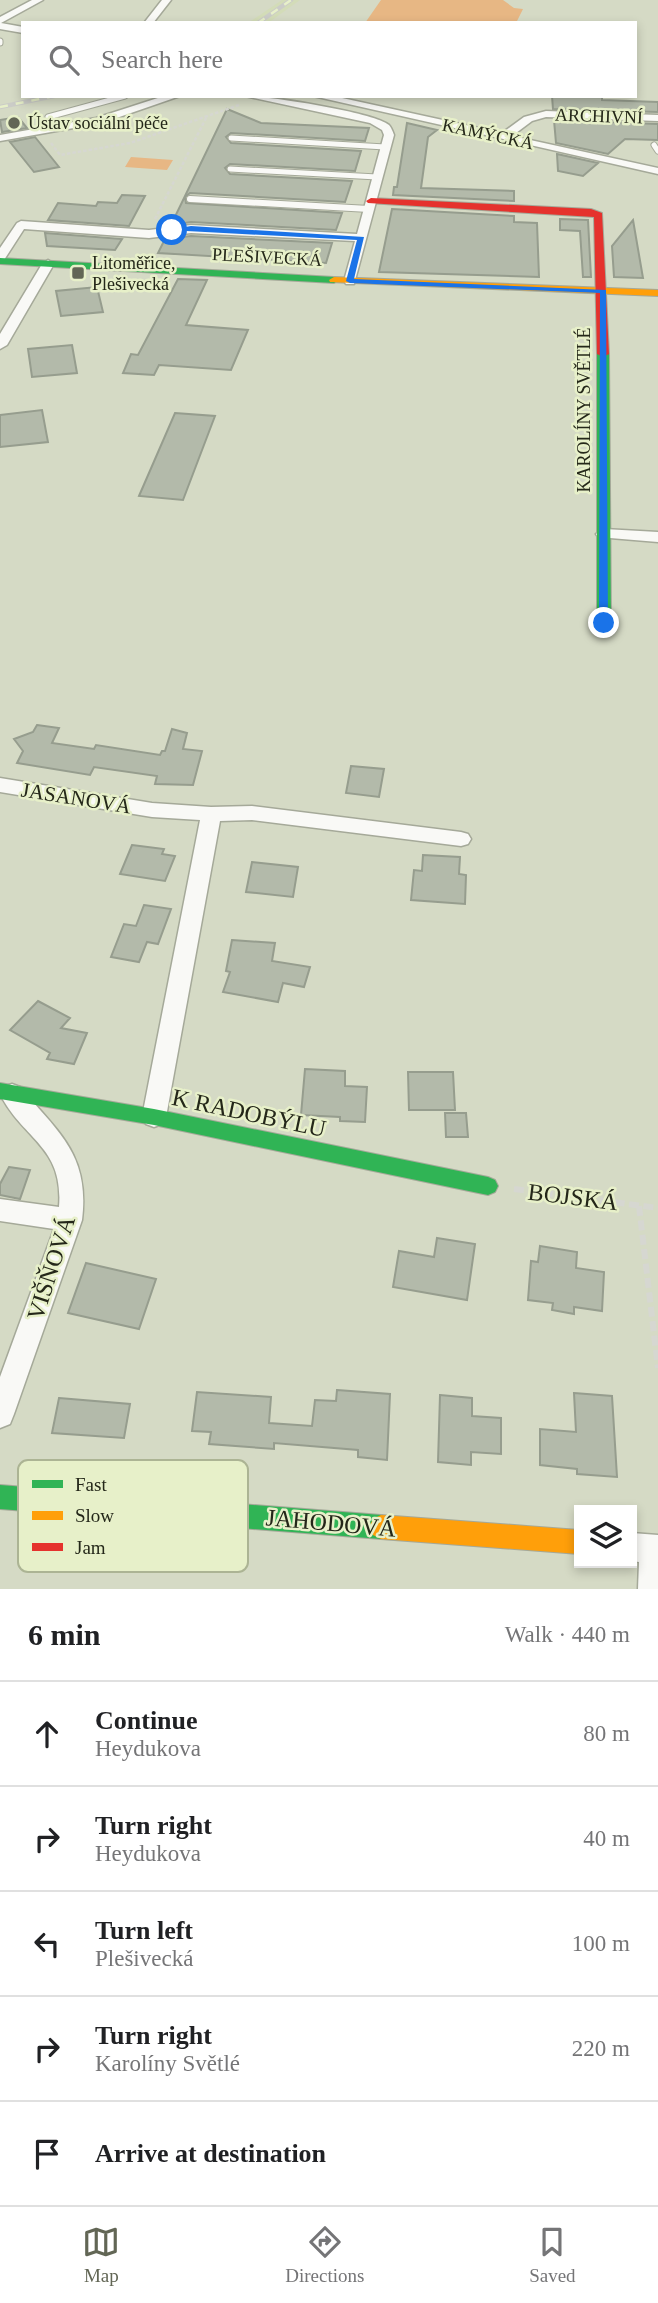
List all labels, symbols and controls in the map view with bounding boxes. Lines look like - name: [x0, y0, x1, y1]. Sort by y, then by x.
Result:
- search box: [21, 21, 637, 98]
- icon: search: [45, 41, 83, 79]
- text: Search here: [101, 45, 223, 74]
- street label: ARCHIVNÍ: [555, 103, 643, 128]
- place label: Ústav sociální péče: [28, 112, 168, 133]
- street label: KAMÝCKÁ: [440, 114, 536, 153]
- marker: Ústav sociální péče: [6, 115, 22, 131]
- route start: [156, 214, 187, 245]
- street label: PLEŠIVECKÁ: [212, 243, 323, 270]
- place label: Litoměřice, Plešivecká: [92, 253, 175, 294]
- marker: Litoměřice, Plešivecká: [70, 265, 86, 281]
- street label: KAROLÍNY SVĚTLÉ: [573, 328, 594, 492]
- route end: [588, 607, 619, 638]
- street label: JASANOVÁ: [19, 777, 133, 819]
- street label: K RADOBÝLU: [170, 1084, 328, 1142]
- street label: BOJSKÁ: [526, 1179, 620, 1216]
- street label: VIŠŇOVÁ: [22, 1212, 80, 1323]
- legend: [18, 1460, 248, 1572]
- text: Fast: [75, 1474, 107, 1495]
- street label: JAHODOVÁ: [265, 1504, 398, 1542]
- text: Slow: [75, 1505, 114, 1526]
- map controls: [574, 1505, 637, 1568]
- button: layers: [574, 1505, 637, 1568]
- text: Jam: [75, 1537, 106, 1558]
- text: 6 min: [28, 1618, 101, 1651]
- text: Walk · 440 m: [505, 1622, 630, 1647]
- text: Continue: [95, 1706, 198, 1735]
- icon: ahead: [28, 1715, 66, 1753]
- text: 80 m: [583, 1721, 630, 1746]
- text: Heydukova: [95, 1736, 201, 1761]
- text: Turn right: [95, 1811, 212, 1840]
- icon: right: [28, 1820, 66, 1858]
- text: 40 m: [583, 1826, 630, 1851]
- text: Heydukova: [95, 1841, 201, 1866]
- text: Turn left: [95, 1916, 193, 1945]
- icon: left: [28, 1925, 66, 1963]
- text: 100 m: [572, 1931, 630, 1956]
- text: Plešivecká: [95, 1946, 193, 1971]
- text: Turn right: [95, 2021, 212, 2050]
- icon: right: [28, 2030, 66, 2068]
- text: 220 m: [572, 2036, 630, 2061]
- text: Karolíny Světlé: [95, 2051, 240, 2076]
- icon: arrive: [28, 2135, 66, 2173]
- text: Arrive at destination: [95, 2139, 326, 2168]
- tab: Map: [82, 2223, 120, 2287]
- tab: Directions: [285, 2223, 364, 2287]
- tab: Saved: [529, 2223, 576, 2287]

